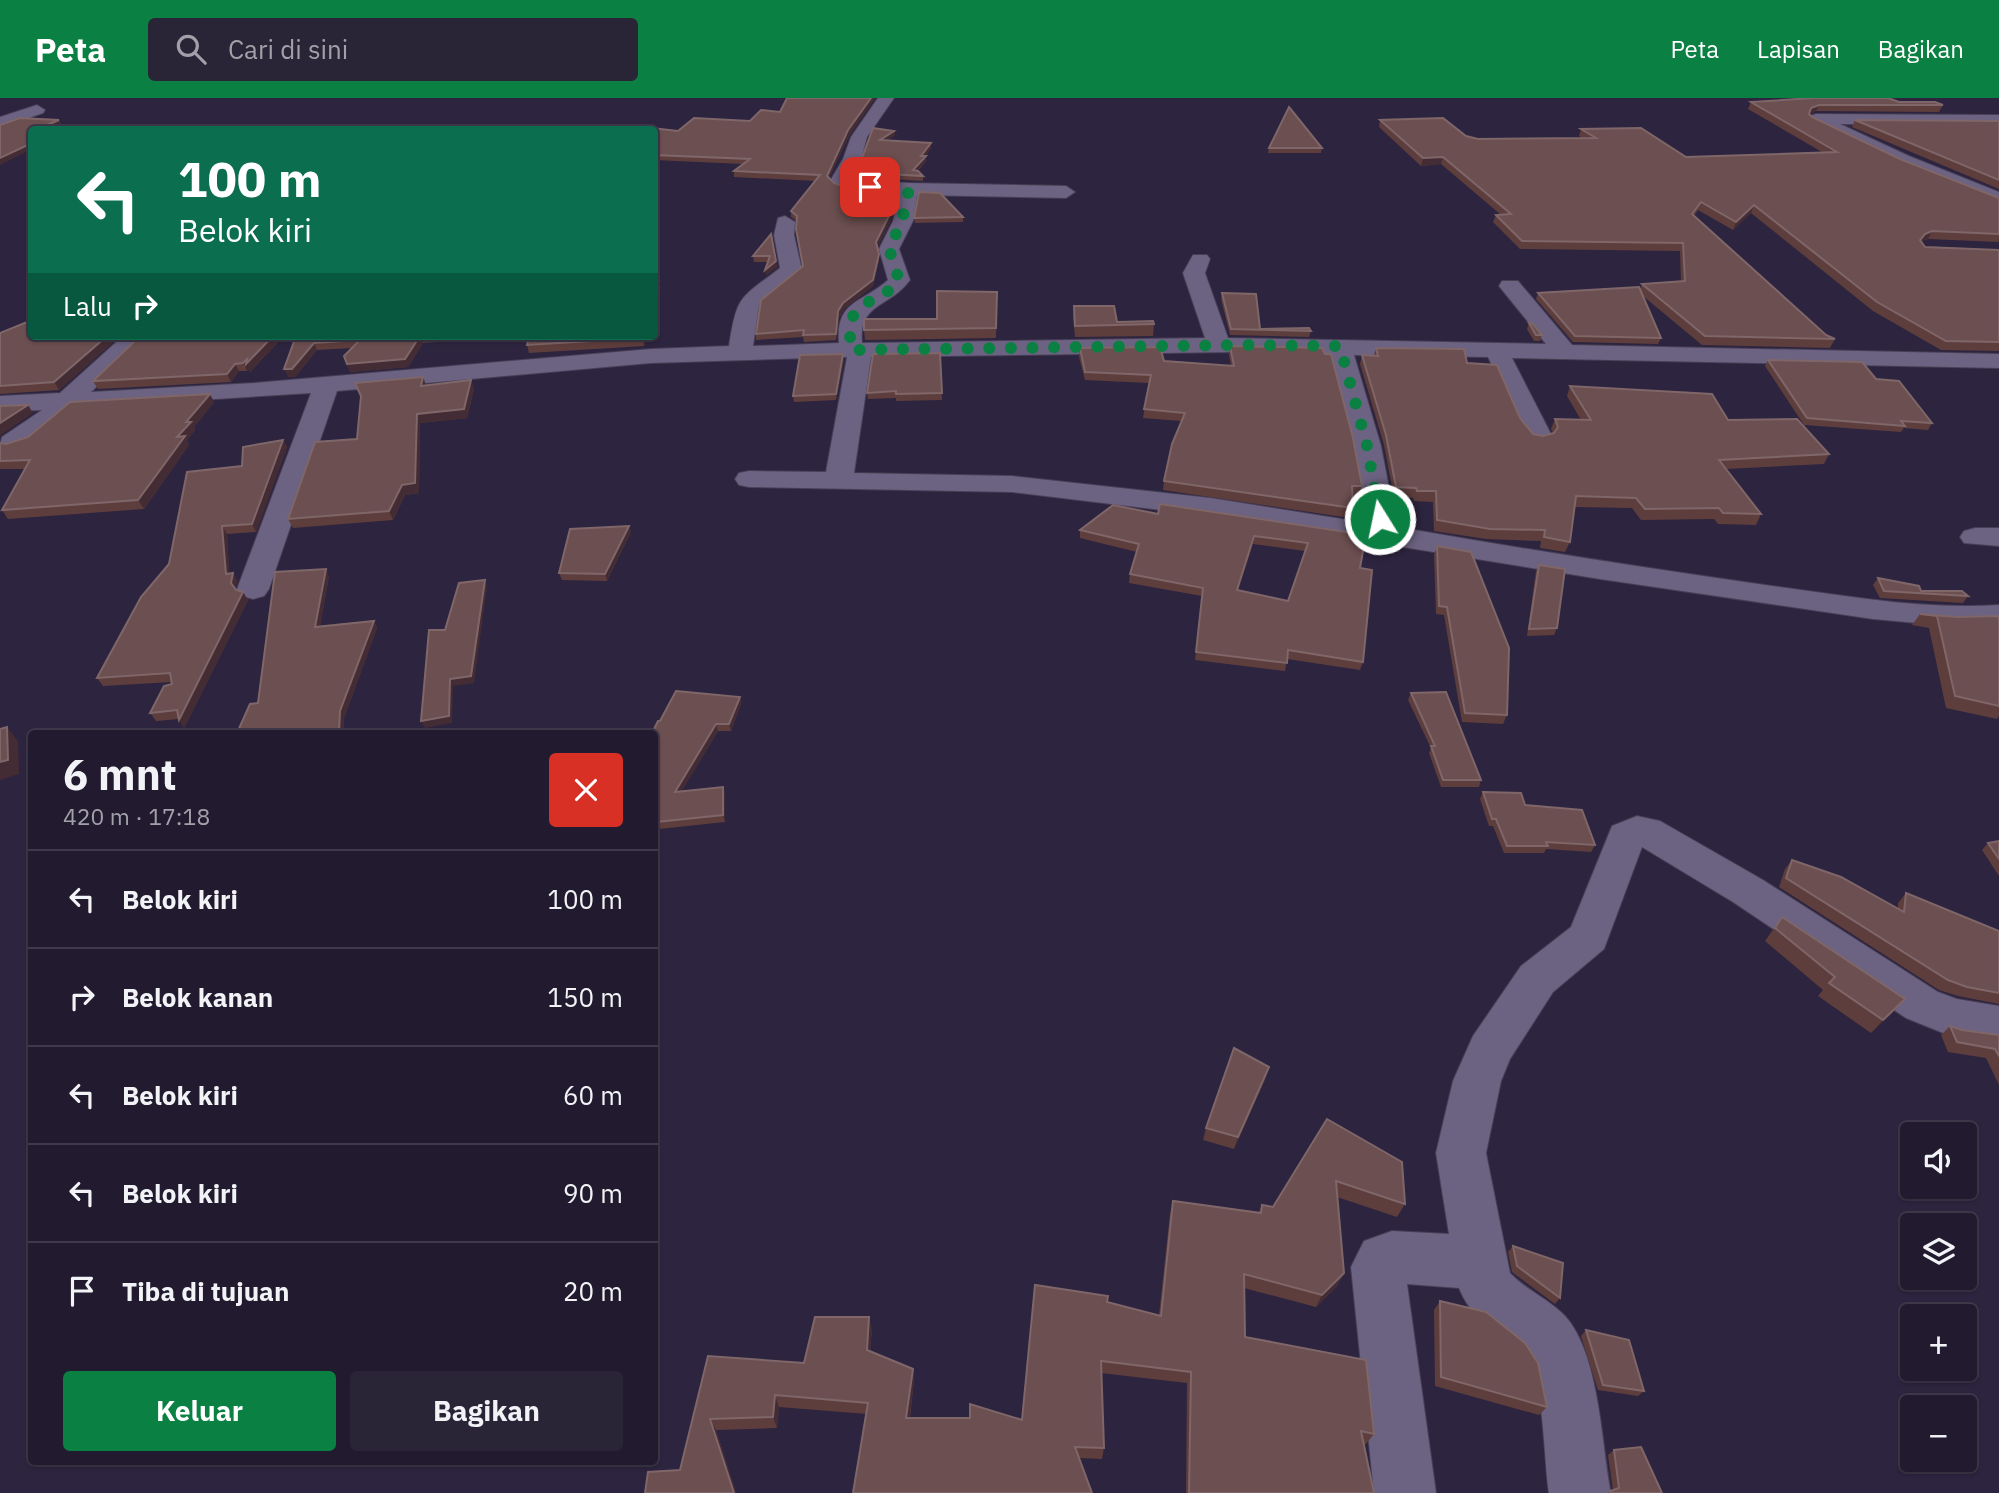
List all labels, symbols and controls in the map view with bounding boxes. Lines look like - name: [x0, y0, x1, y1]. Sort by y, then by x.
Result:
- search box: [148, 18, 638, 81]
- text: Peta: [35, 28, 106, 71]
- icon: search: [172, 30, 210, 68]
- text: Cari di sini: [228, 32, 348, 66]
- text: Peta: [1671, 33, 1719, 65]
- text: Lapisan: [1757, 33, 1840, 65]
- text: Bagikan: [1878, 33, 1964, 65]
- text: 100 m: [178, 147, 322, 210]
- icon: left: [63, 154, 154, 245]
- pin: [840, 157, 900, 217]
- icon: arrive: [851, 168, 889, 206]
- text: Belok kiri: [178, 209, 312, 251]
- icon: right: [126, 287, 164, 325]
- text: Lalu: [63, 289, 112, 323]
- position arrow: [1343, 482, 1417, 556]
- text: 6 mnt: [63, 747, 177, 802]
- button: close: [549, 753, 623, 827]
- text: 420 m · 17:18: [63, 801, 210, 831]
- icon: left: [63, 880, 101, 918]
- text: Belok kiri: [122, 882, 238, 916]
- text: 100 m: [547, 882, 623, 916]
- icon: right: [63, 978, 101, 1016]
- text: Belok kanan: [122, 980, 273, 1014]
- text: 150 m: [547, 980, 623, 1014]
- icon: left: [63, 1076, 101, 1114]
- text: Belok kiri: [122, 1078, 238, 1112]
- text: 60 m: [563, 1078, 623, 1112]
- map controls: [1900, 1122, 1977, 1472]
- button: sound: [1900, 1122, 1977, 1199]
- icon: left: [63, 1174, 101, 1212]
- text: Belok kiri: [122, 1176, 238, 1210]
- text: 90 m: [563, 1176, 623, 1210]
- button: layers: [1900, 1213, 1977, 1290]
- icon: arrive: [63, 1272, 101, 1310]
- text: Tiba di tujuan: [122, 1274, 289, 1308]
- text: 20 m: [563, 1274, 623, 1308]
- button: +: [1900, 1304, 1977, 1381]
- button: Keluar: [63, 1371, 336, 1451]
- button: Bagikan: [350, 1371, 623, 1451]
- button: −: [1900, 1395, 1977, 1472]

